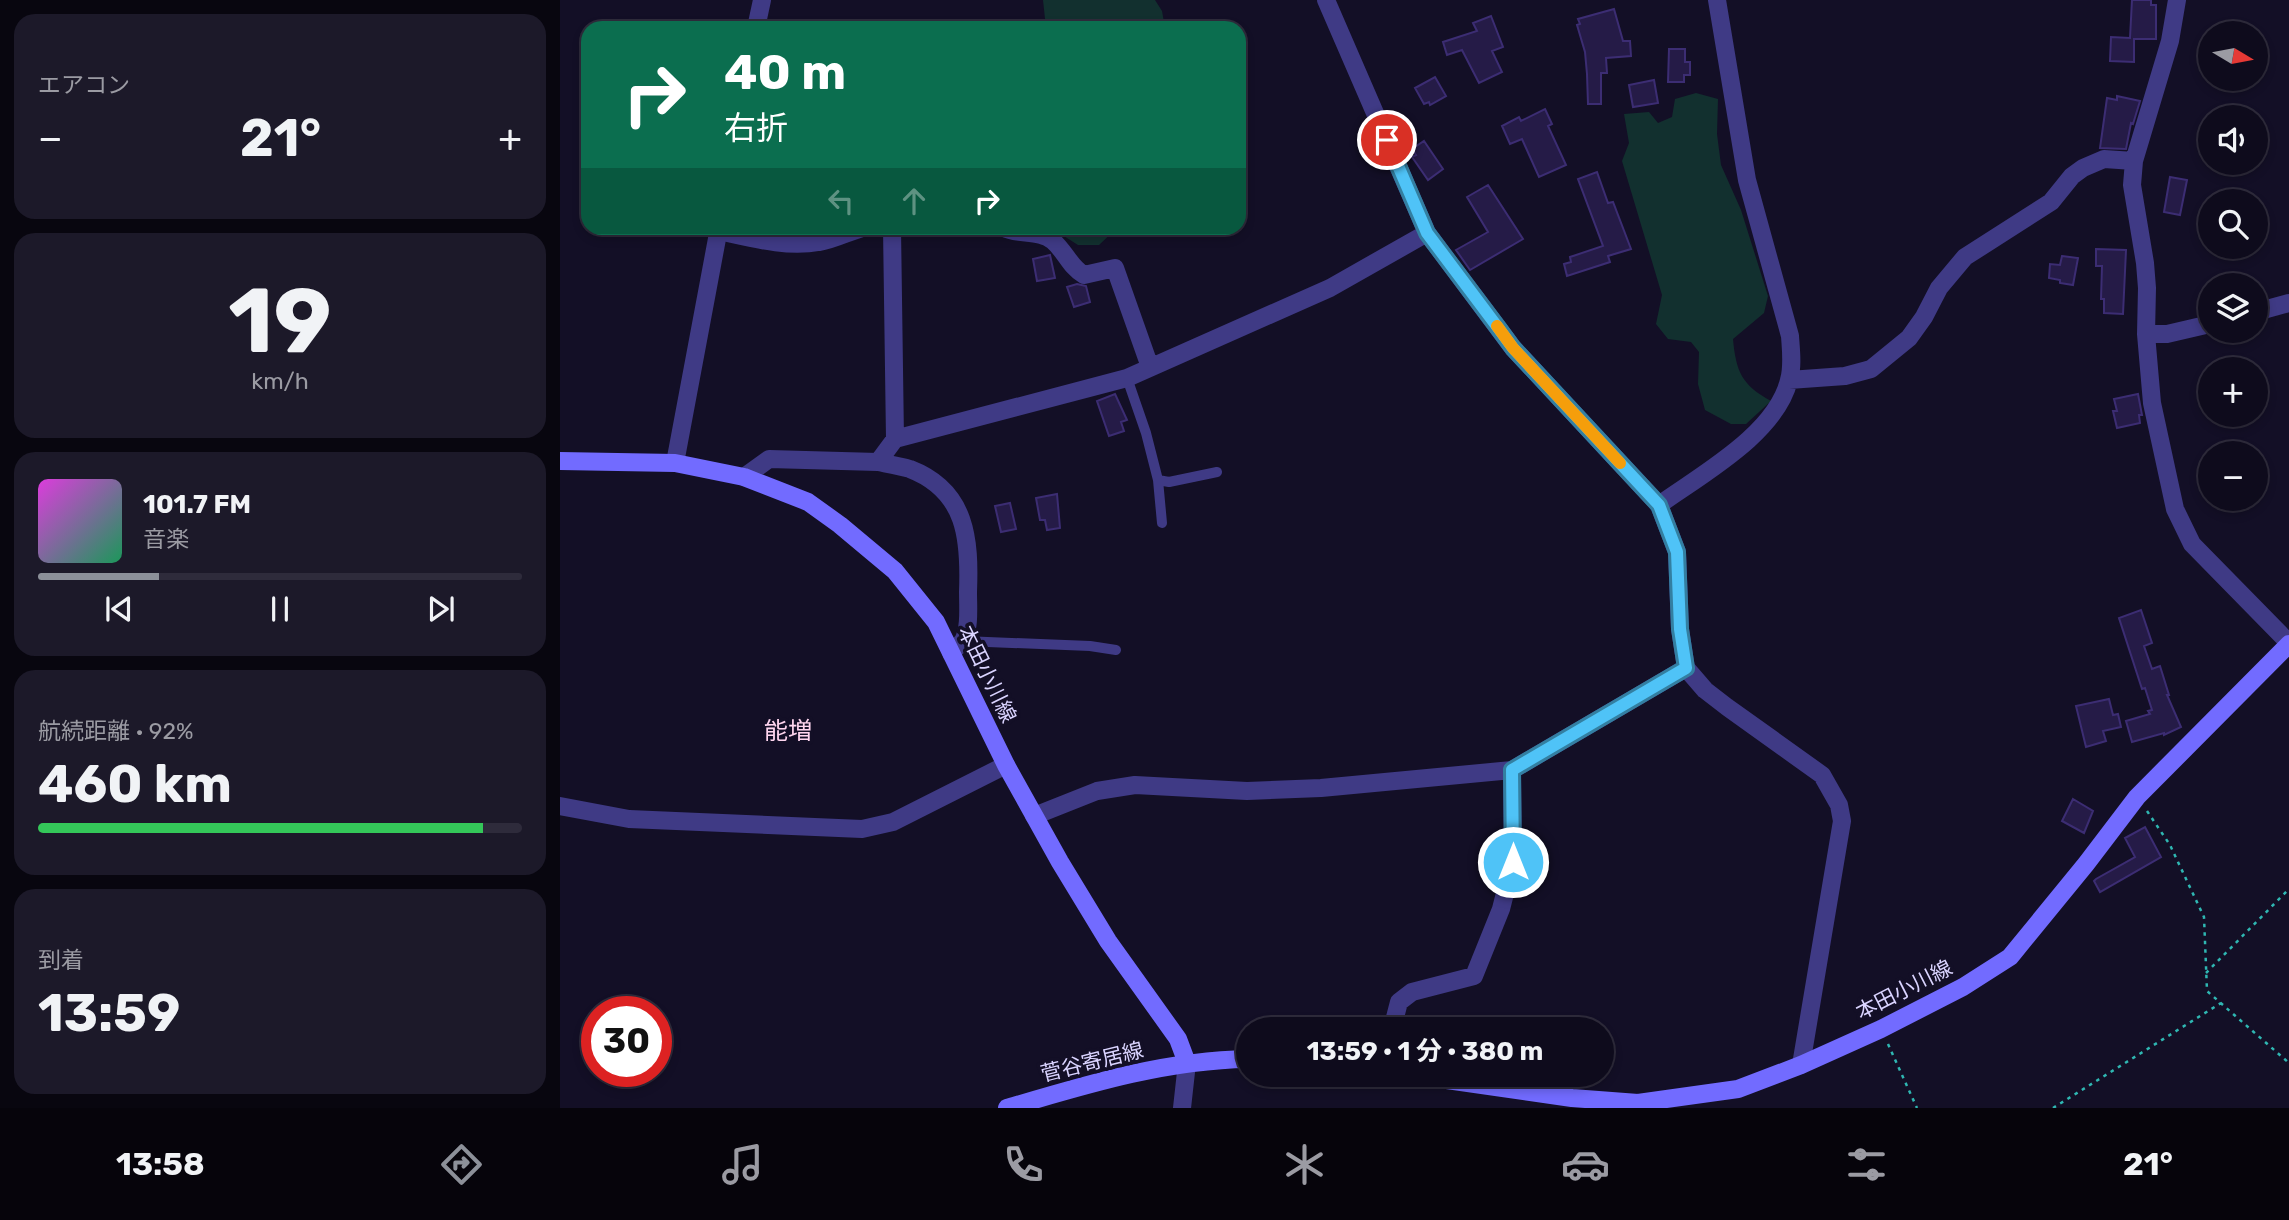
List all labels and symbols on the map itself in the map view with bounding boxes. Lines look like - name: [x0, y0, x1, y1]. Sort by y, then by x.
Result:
- north arrow: [2198, 21, 2268, 91]
- pin: [1357, 110, 1417, 170]
- street label: 本田小川線: [953, 621, 1022, 726]
- district label: 能増: [764, 717, 812, 745]
- position arrow: [1476, 825, 1550, 899]
- street label: 本田小川線: [1851, 955, 1956, 1025]
- speed limit sign: 30: [581, 996, 672, 1087]
- street label: 菅谷寄居線: [1038, 1037, 1146, 1086]

